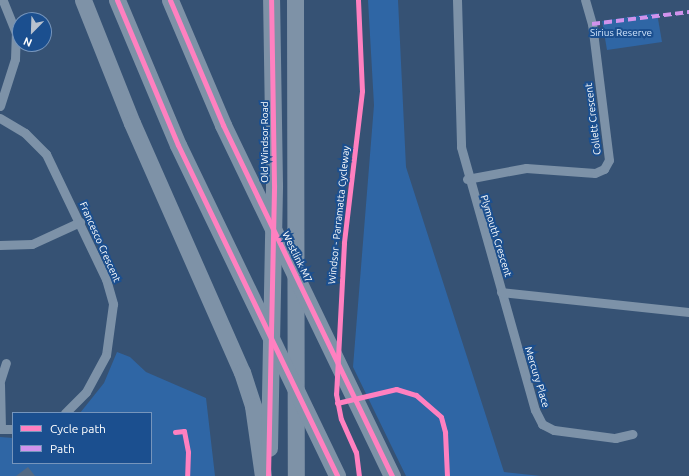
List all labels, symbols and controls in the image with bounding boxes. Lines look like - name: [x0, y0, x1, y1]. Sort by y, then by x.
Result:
- north arrow: [12, 12, 52, 52]
- park label: Sirius Reserve: [590, 27, 652, 39]
- text: N: [22, 35, 34, 49]
- street label: Collett Crescent: [583, 82, 603, 156]
- street label: Old Windsor Road: [259, 101, 271, 183]
- street label: Windsor - Parramatta Cycleway: [326, 145, 352, 285]
- street label: Plymouth Crescent: [478, 194, 514, 278]
- street label: Francesco Crescent: [77, 200, 123, 284]
- street label: Westlink M7: [279, 230, 315, 284]
- street label: Mercury Place: [522, 345, 552, 409]
- legend: [12, 412, 152, 464]
- text: Cycle path: [50, 422, 106, 435]
- text: Path: [50, 442, 75, 455]

